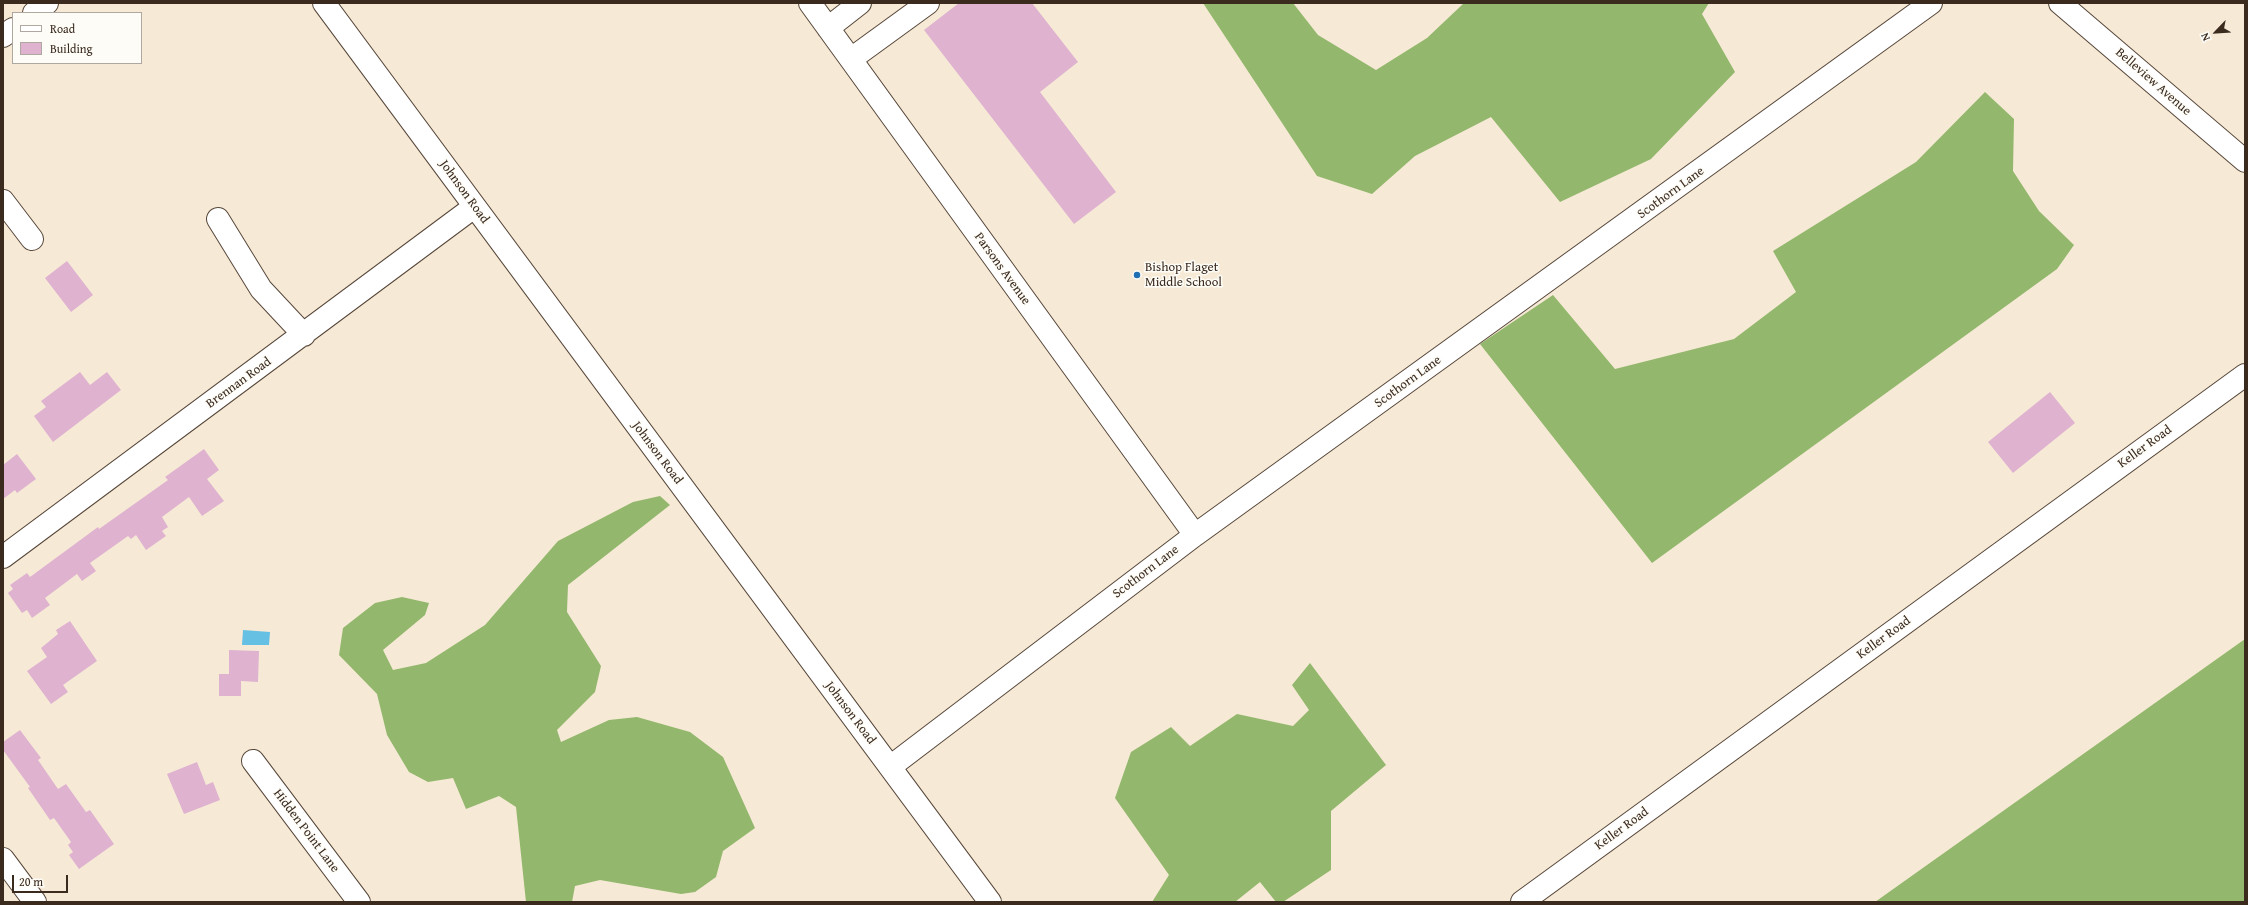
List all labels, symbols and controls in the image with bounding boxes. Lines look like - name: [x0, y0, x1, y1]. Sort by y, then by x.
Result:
- legend: [12, 12, 142, 64]
- north arrow: [2196, 12, 2236, 52]
- text: Road: [50, 20, 75, 37]
- text: N: [2196, 30, 2214, 44]
- text: Building: [50, 40, 93, 57]
- street label: Belleview Avenue: [2112, 45, 2194, 119]
- street label: Johnson Road: [436, 157, 492, 227]
- street label: Scothorn Lane: [1635, 164, 1707, 222]
- street label: Parsons Avenue: [971, 230, 1033, 308]
- place label: Bishop Flaget Middle School: [1145, 260, 1222, 291]
- marker: Bishop Flaget Middle School: [1132, 270, 1142, 280]
- street label: Scothorn Lane: [1372, 353, 1444, 411]
- street label: Brennan Road: [203, 354, 275, 412]
- street label: Johnson Road: [628, 419, 686, 487]
- street label: Keller Road: [2115, 422, 2175, 472]
- street label: Scothorn Lane: [1110, 542, 1182, 602]
- street label: Keller Road: [1854, 613, 1914, 663]
- street label: Johnson Road: [821, 679, 879, 747]
- street label: Hidden Point Lane: [270, 786, 342, 876]
- street label: Keller Road: [1592, 804, 1652, 854]
- scale bar: [14, 867, 70, 893]
- text: 20 m: [19, 873, 43, 890]

